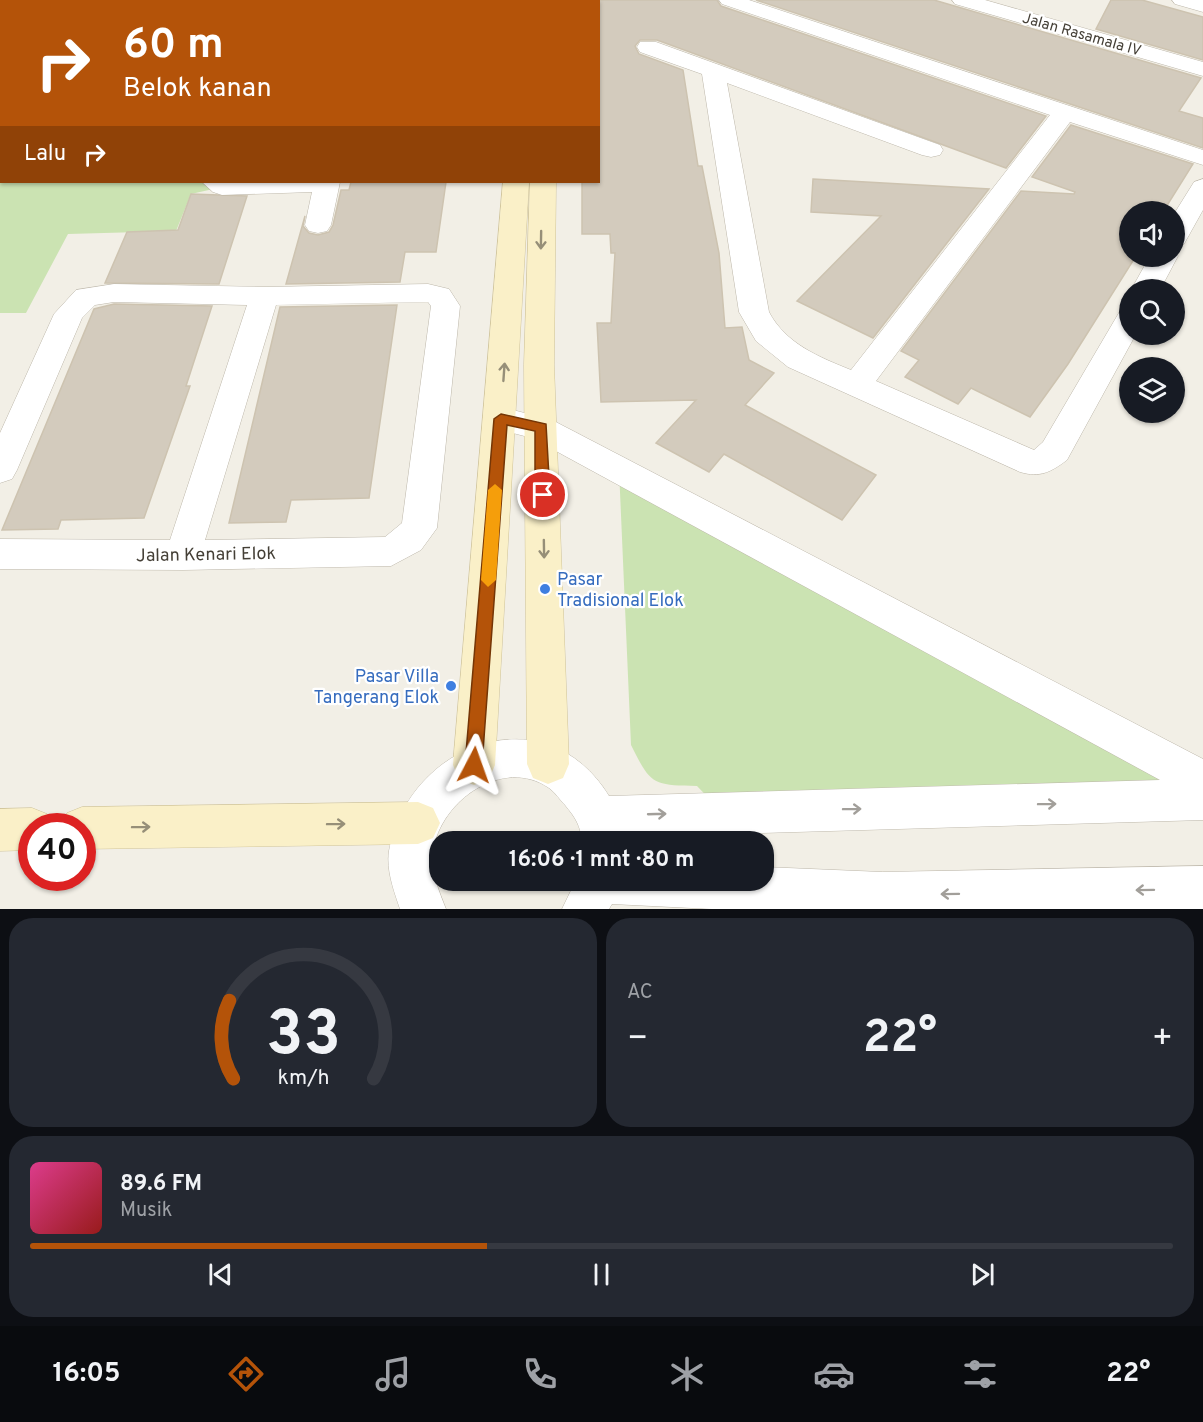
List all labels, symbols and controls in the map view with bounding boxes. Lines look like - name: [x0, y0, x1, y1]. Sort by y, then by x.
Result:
- street label: Jalan Rasamala IV: [1020, 9, 1143, 62]
- text: 60 m: [123, 20, 224, 73]
- icon: right: [24, 24, 102, 102]
- text: Belok kanan: [123, 72, 272, 106]
- icon: right: [78, 138, 111, 171]
- text: Lalu: [24, 141, 66, 168]
- map controls: [1119, 201, 1185, 423]
- button: sound: [1119, 201, 1185, 267]
- one-way arrow: [536, 229, 547, 249]
- button: search: [1119, 279, 1185, 345]
- button: layers: [1119, 357, 1185, 423]
- one-way arrow: [499, 362, 510, 382]
- pin: [517, 469, 568, 520]
- icon: arrive: [526, 478, 559, 511]
- one-way arrow: [538, 539, 549, 559]
- street label: Jalan Kenari Elok: [136, 543, 276, 568]
- place label: Pasar Tradisional Elok: [557, 569, 684, 613]
- marker: Pasar Tradisional Elok: [538, 582, 552, 596]
- place label: Pasar Villa Tangerang Elok: [313, 666, 439, 710]
- marker: Pasar Villa Tangerang Elok: [444, 679, 458, 693]
- position arrow: [442, 733, 506, 797]
- one-way arrow: [1036, 798, 1056, 809]
- one-way arrow: [841, 803, 861, 814]
- one-way arrow: [646, 809, 666, 820]
- speed limit sign: 40: [18, 813, 96, 891]
- one-way arrow: [325, 819, 345, 830]
- one-way arrow: [130, 822, 150, 833]
- text: 16:06 · 1 mnt · 80 m: [509, 847, 694, 874]
- one-way arrow: [1135, 884, 1155, 895]
- one-way arrow: [940, 888, 960, 900]
- text: AC: [627, 980, 653, 1006]
- text: 33: [266, 998, 340, 1077]
- text: 22°: [863, 1011, 937, 1068]
- text: −: [627, 1019, 648, 1061]
- text: +: [1152, 1019, 1173, 1061]
- text: km/h: [277, 1066, 329, 1093]
- text: 89.6 FM: [120, 1171, 202, 1198]
- text: Musik: [120, 1198, 172, 1224]
- icon: previous: [204, 1258, 237, 1291]
- icon: pause: [585, 1258, 618, 1291]
- icon: next: [966, 1258, 999, 1291]
- icon: directions: [225, 1353, 267, 1395]
- icon: music: [372, 1353, 414, 1395]
- icon: phone: [519, 1353, 561, 1395]
- icon: climate: [666, 1353, 708, 1395]
- icon: car: [813, 1353, 855, 1395]
- icon: filters: [959, 1353, 1001, 1395]
- text: 16:05: [52, 1357, 121, 1391]
- text: 22°: [1106, 1357, 1151, 1391]

